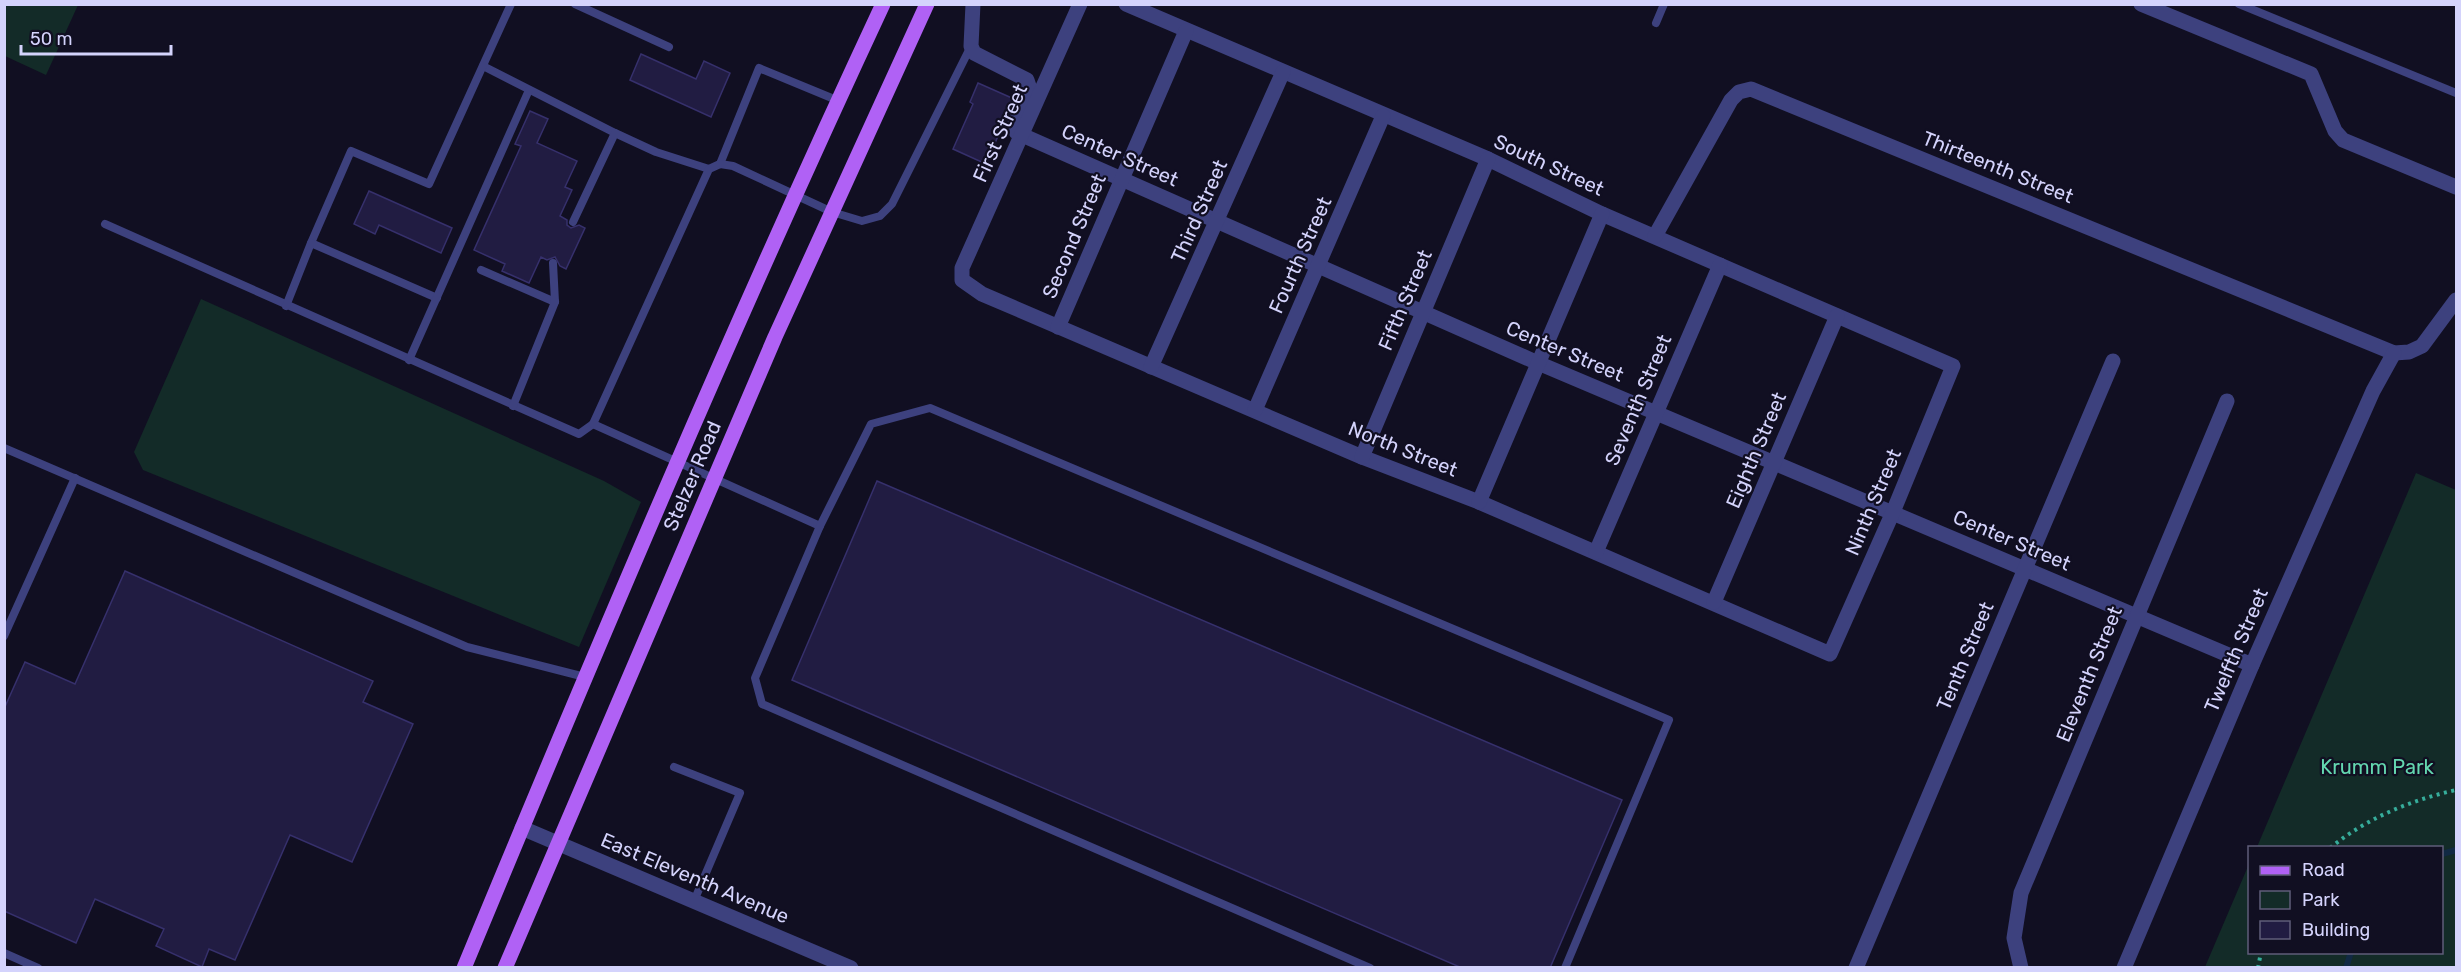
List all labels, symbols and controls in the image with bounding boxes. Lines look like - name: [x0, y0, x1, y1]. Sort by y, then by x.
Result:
- scale bar: [21, 18, 171, 56]
- text: 50 m: [30, 28, 73, 50]
- street label: First Street: [968, 80, 1032, 186]
- street label: Center Street: [1058, 119, 1182, 192]
- street label: Thirteenth Street: [1919, 126, 2077, 208]
- street label: South Street: [1490, 129, 1608, 201]
- street label: Third Street: [1166, 156, 1232, 266]
- street label: Second Street: [1037, 170, 1111, 302]
- street label: Fourth Street: [1264, 193, 1337, 317]
- street label: Fifth Street: [1373, 246, 1437, 354]
- street label: Center Street: [1503, 315, 1628, 387]
- street label: Seventh Street: [1600, 331, 1676, 469]
- street label: Eighth Street: [1721, 388, 1791, 512]
- street label: North Street: [1345, 416, 1461, 482]
- street label: Stelzer Road: [658, 417, 726, 535]
- street label: Ninth Street: [1840, 445, 1906, 559]
- street label: Center Street: [1950, 504, 2075, 576]
- street label: Twelfth Street: [2199, 584, 2273, 716]
- street label: Tenth Street: [1931, 598, 1999, 714]
- street label: Eleventh Street: [2051, 602, 2127, 745]
- park label: Krumm Park: [2320, 755, 2435, 779]
- street label: East Eleventh Avenue: [597, 827, 793, 929]
- legend: [2248, 846, 2443, 954]
- text: Road: [2302, 859, 2345, 881]
- text: Park: [2302, 889, 2340, 911]
- text: Building: [2302, 919, 2370, 941]

